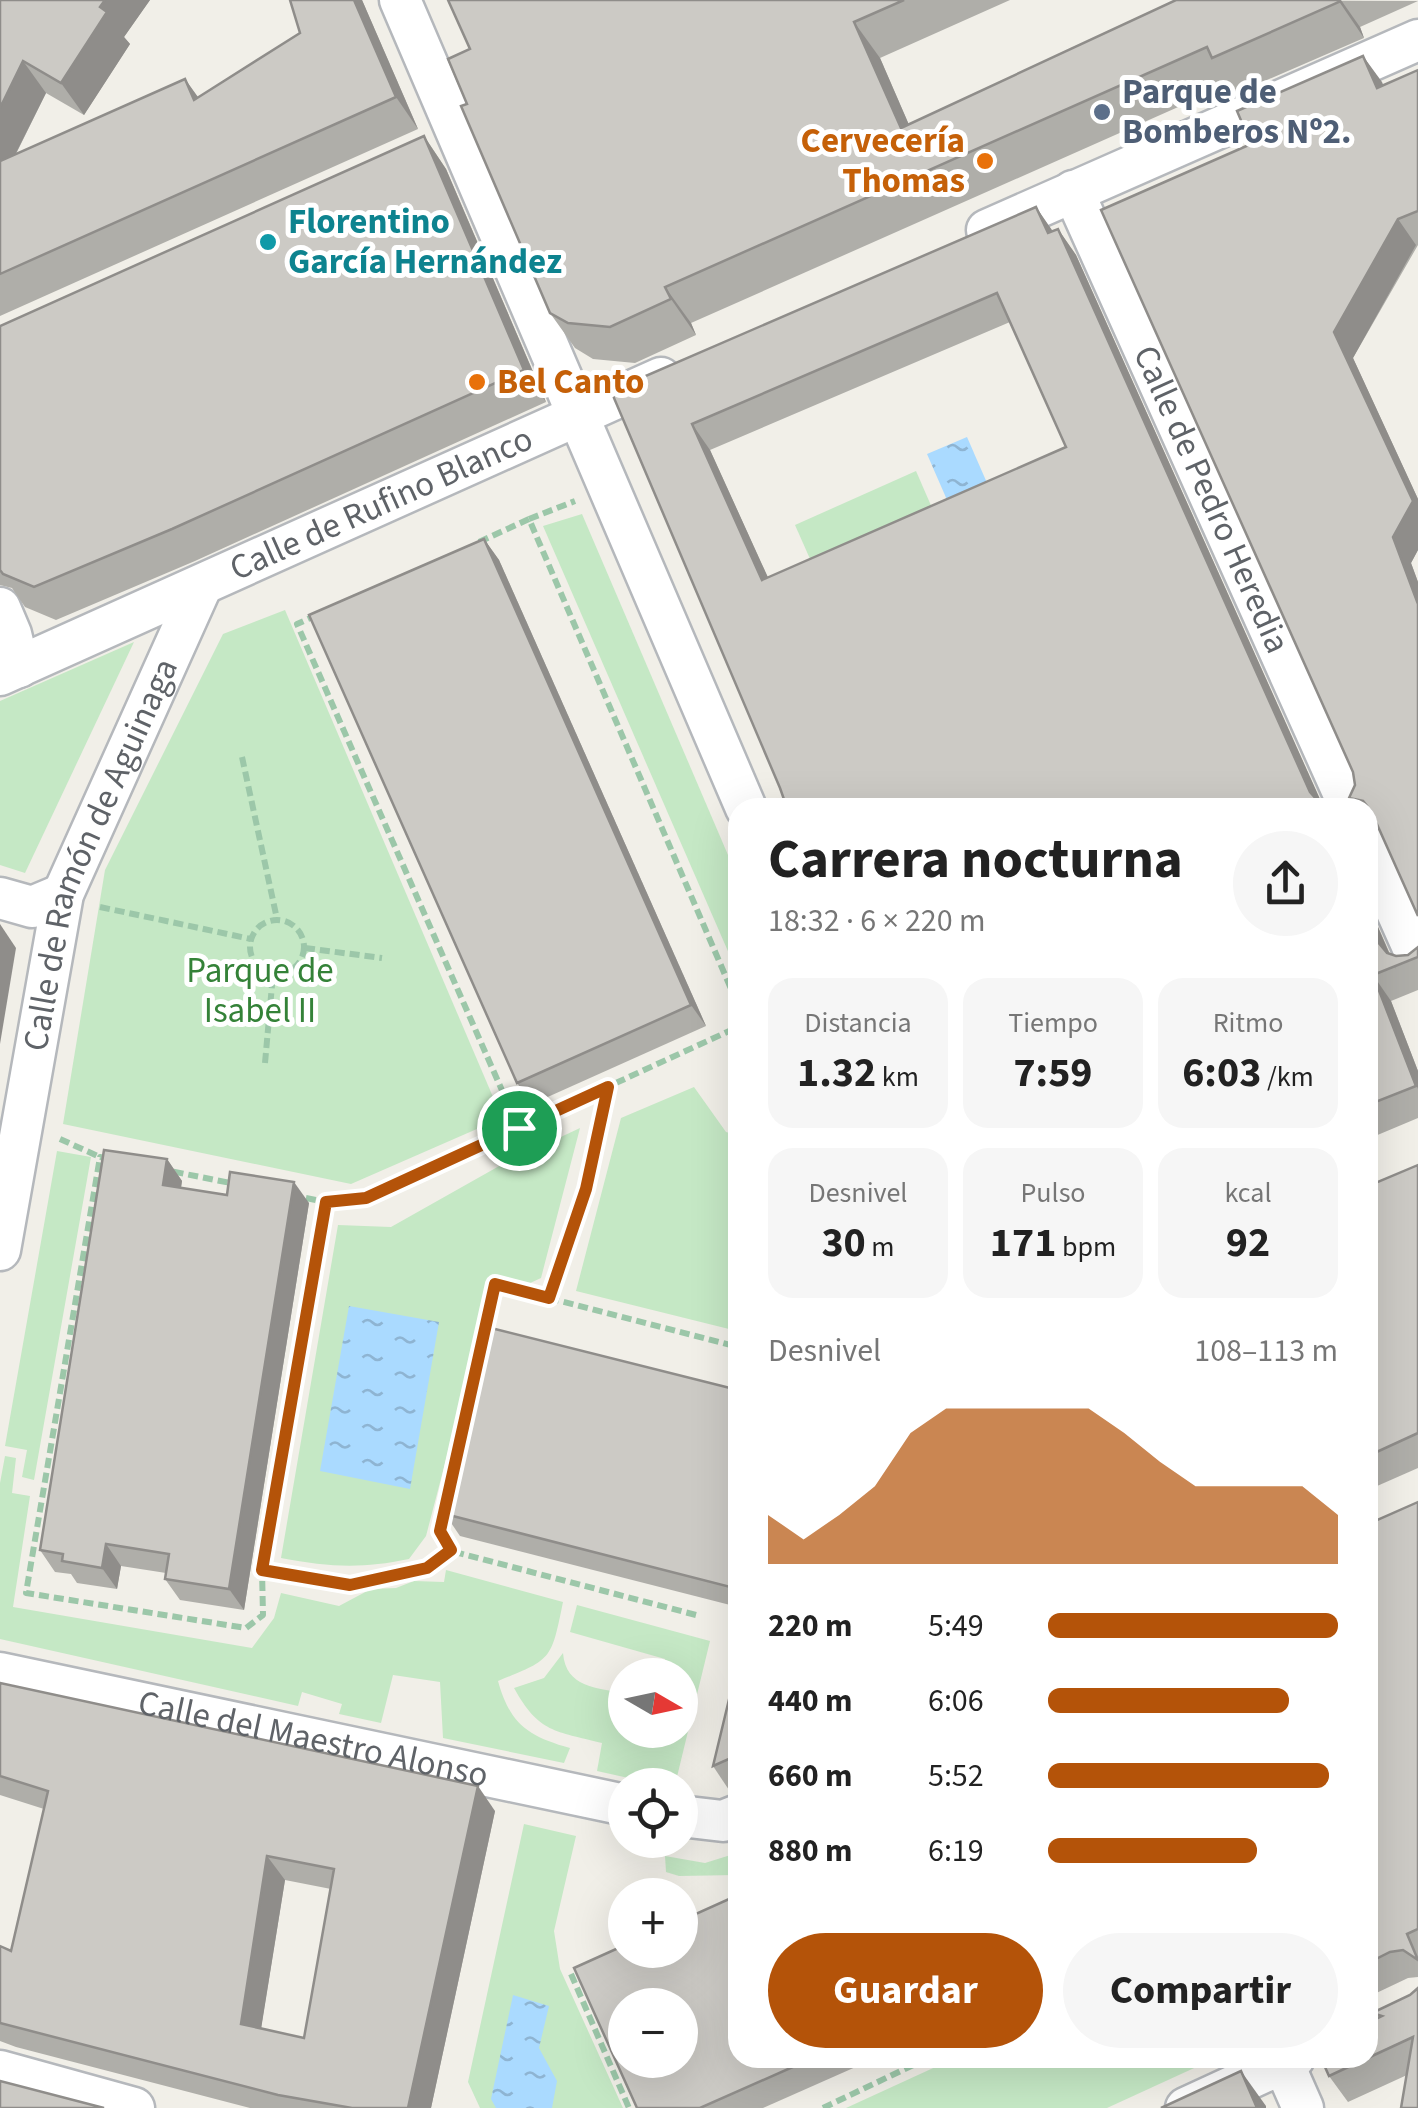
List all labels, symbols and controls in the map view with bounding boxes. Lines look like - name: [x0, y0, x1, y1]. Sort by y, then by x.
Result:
- place label: Parque de Bomberos Nº2.: [1122, 67, 1351, 157]
- marker: Parque de Bomberos Nº2.: [1091, 101, 1113, 123]
- place label: Cervecería Thomas: [801, 116, 965, 206]
- marker: Cervecería Thomas: [974, 150, 996, 172]
- place label: Florentino García Hernández: [288, 197, 562, 287]
- marker: Florentino García Hernández: [257, 231, 279, 253]
- street label: Calle de Pedro Heredia: [1121, 337, 1302, 661]
- place label: Bel Canto: [497, 357, 644, 407]
- marker: Bel Canto: [466, 371, 488, 393]
- street label: Calle de Rufino Blanco: [222, 414, 541, 594]
- street label: Calle de Ramón de Aguinaga: [11, 650, 191, 1055]
- text: Carrera nocturna: [768, 821, 1183, 899]
- button: share: [1233, 831, 1338, 936]
- text: 18:32 · 6 × 220 m: [768, 898, 986, 944]
- park label: Parque de Isabel II: [186, 946, 334, 1036]
- text: Distancia: [804, 1003, 912, 1043]
- text: Tiempo: [1008, 1003, 1098, 1043]
- text: Ritmo: [1213, 1003, 1283, 1043]
- text: 1.32: [797, 1043, 876, 1103]
- text: 7:59: [1013, 1043, 1093, 1103]
- text: 6:03: [1182, 1043, 1261, 1103]
- text: km: [876, 1057, 919, 1097]
- text: /km: [1261, 1057, 1314, 1097]
- pin: [477, 1086, 562, 1171]
- icon: arrive: [492, 1101, 547, 1156]
- text: Desnivel: [808, 1173, 908, 1213]
- text: Pulso: [1020, 1173, 1086, 1213]
- text: kcal: [1224, 1173, 1272, 1213]
- text: 30: [821, 1213, 866, 1273]
- text: 171: [990, 1213, 1056, 1273]
- text: 92: [1226, 1213, 1270, 1273]
- text: m: [866, 1227, 895, 1267]
- text: bpm: [1056, 1227, 1116, 1267]
- text: Desnivel: [768, 1328, 881, 1374]
- text: 108–113 m: [1194, 1328, 1338, 1374]
- text: 220 m: [768, 1603, 853, 1649]
- text: 5:49: [928, 1603, 984, 1649]
- north arrow: [608, 1658, 698, 1748]
- map controls: [608, 1658, 698, 2078]
- street label: Calle del Maestro Alonso: [134, 1678, 493, 1800]
- text: 440 m: [768, 1678, 853, 1724]
- text: 6:06: [928, 1678, 984, 1724]
- text: 660 m: [768, 1753, 853, 1799]
- text: 5:52: [928, 1753, 984, 1799]
- button: locate: [608, 1768, 698, 1858]
- text: 880 m: [768, 1828, 853, 1874]
- text: 6:19: [928, 1828, 984, 1874]
- button: +: [608, 1878, 698, 1968]
- button: Guardar: [768, 1933, 1043, 2048]
- button: Compartir: [1063, 1933, 1338, 2048]
- button: −: [608, 1988, 698, 2078]

